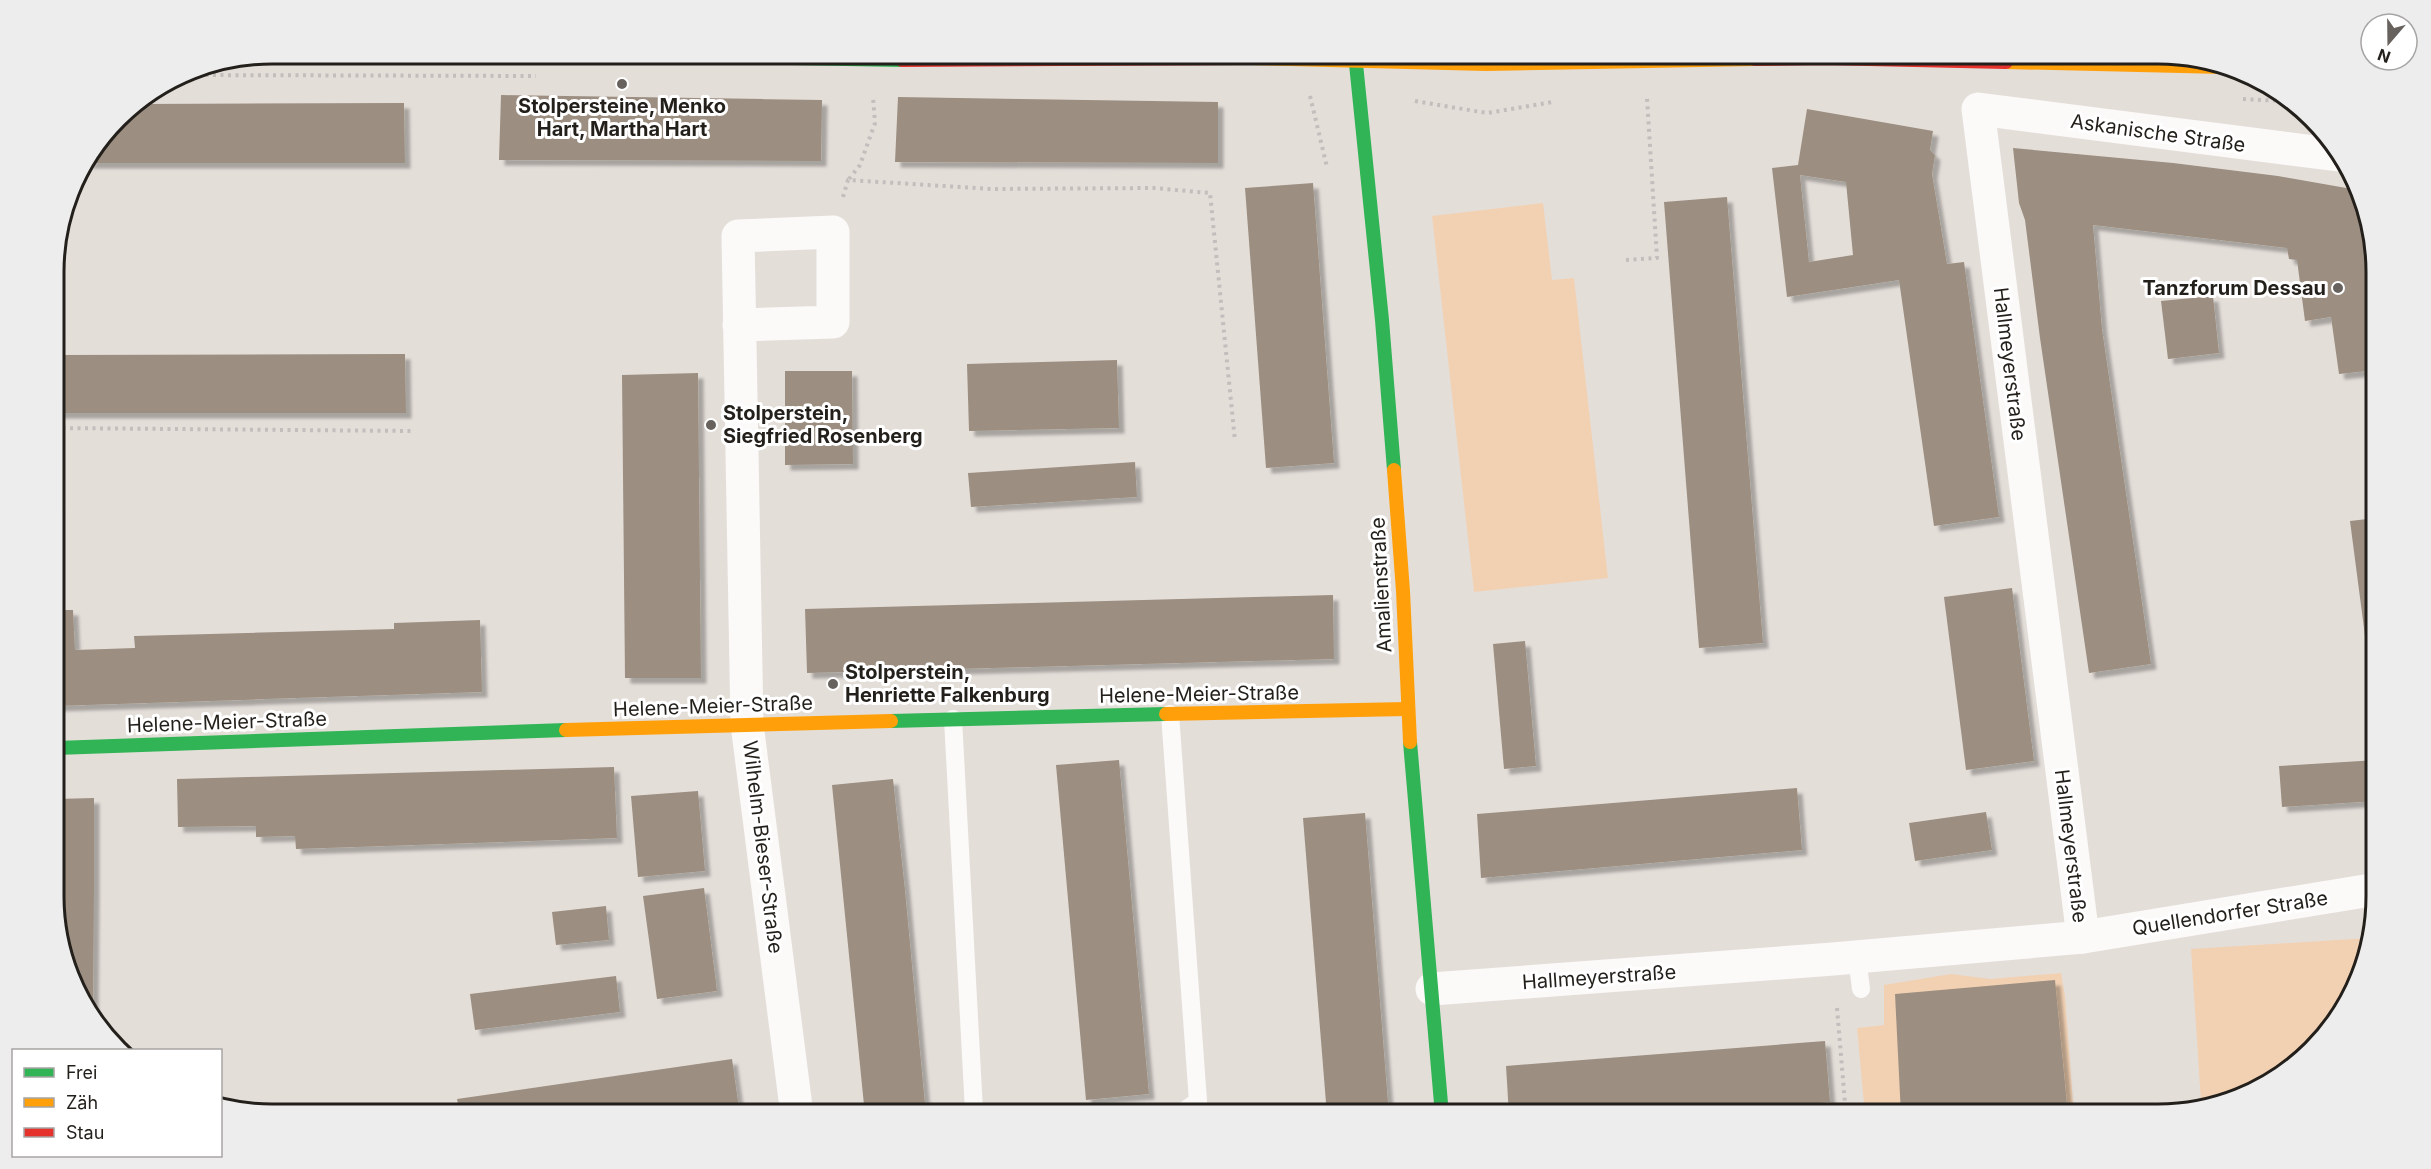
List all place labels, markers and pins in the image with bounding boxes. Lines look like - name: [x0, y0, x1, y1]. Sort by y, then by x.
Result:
- marker: Stolpersteine, Menko Hart, Martha Hart: [615, 77, 629, 91]
- place label: Stolpersteine, Menko Hart, Martha Hart: [518, 94, 726, 141]
- place label: Tanzforum Dessau: [2142, 276, 2326, 300]
- marker: Tanzforum Dessau: [2331, 281, 2345, 295]
- place label: Stolperstein, Siegfried Rosenberg: [723, 401, 923, 448]
- marker: Stolperstein, Siegfried Rosenberg: [704, 418, 718, 432]
- place label: Stolperstein, Henriette Falkenburg: [845, 660, 1050, 707]
- marker: Stolperstein, Henriette Falkenburg: [826, 677, 840, 691]

